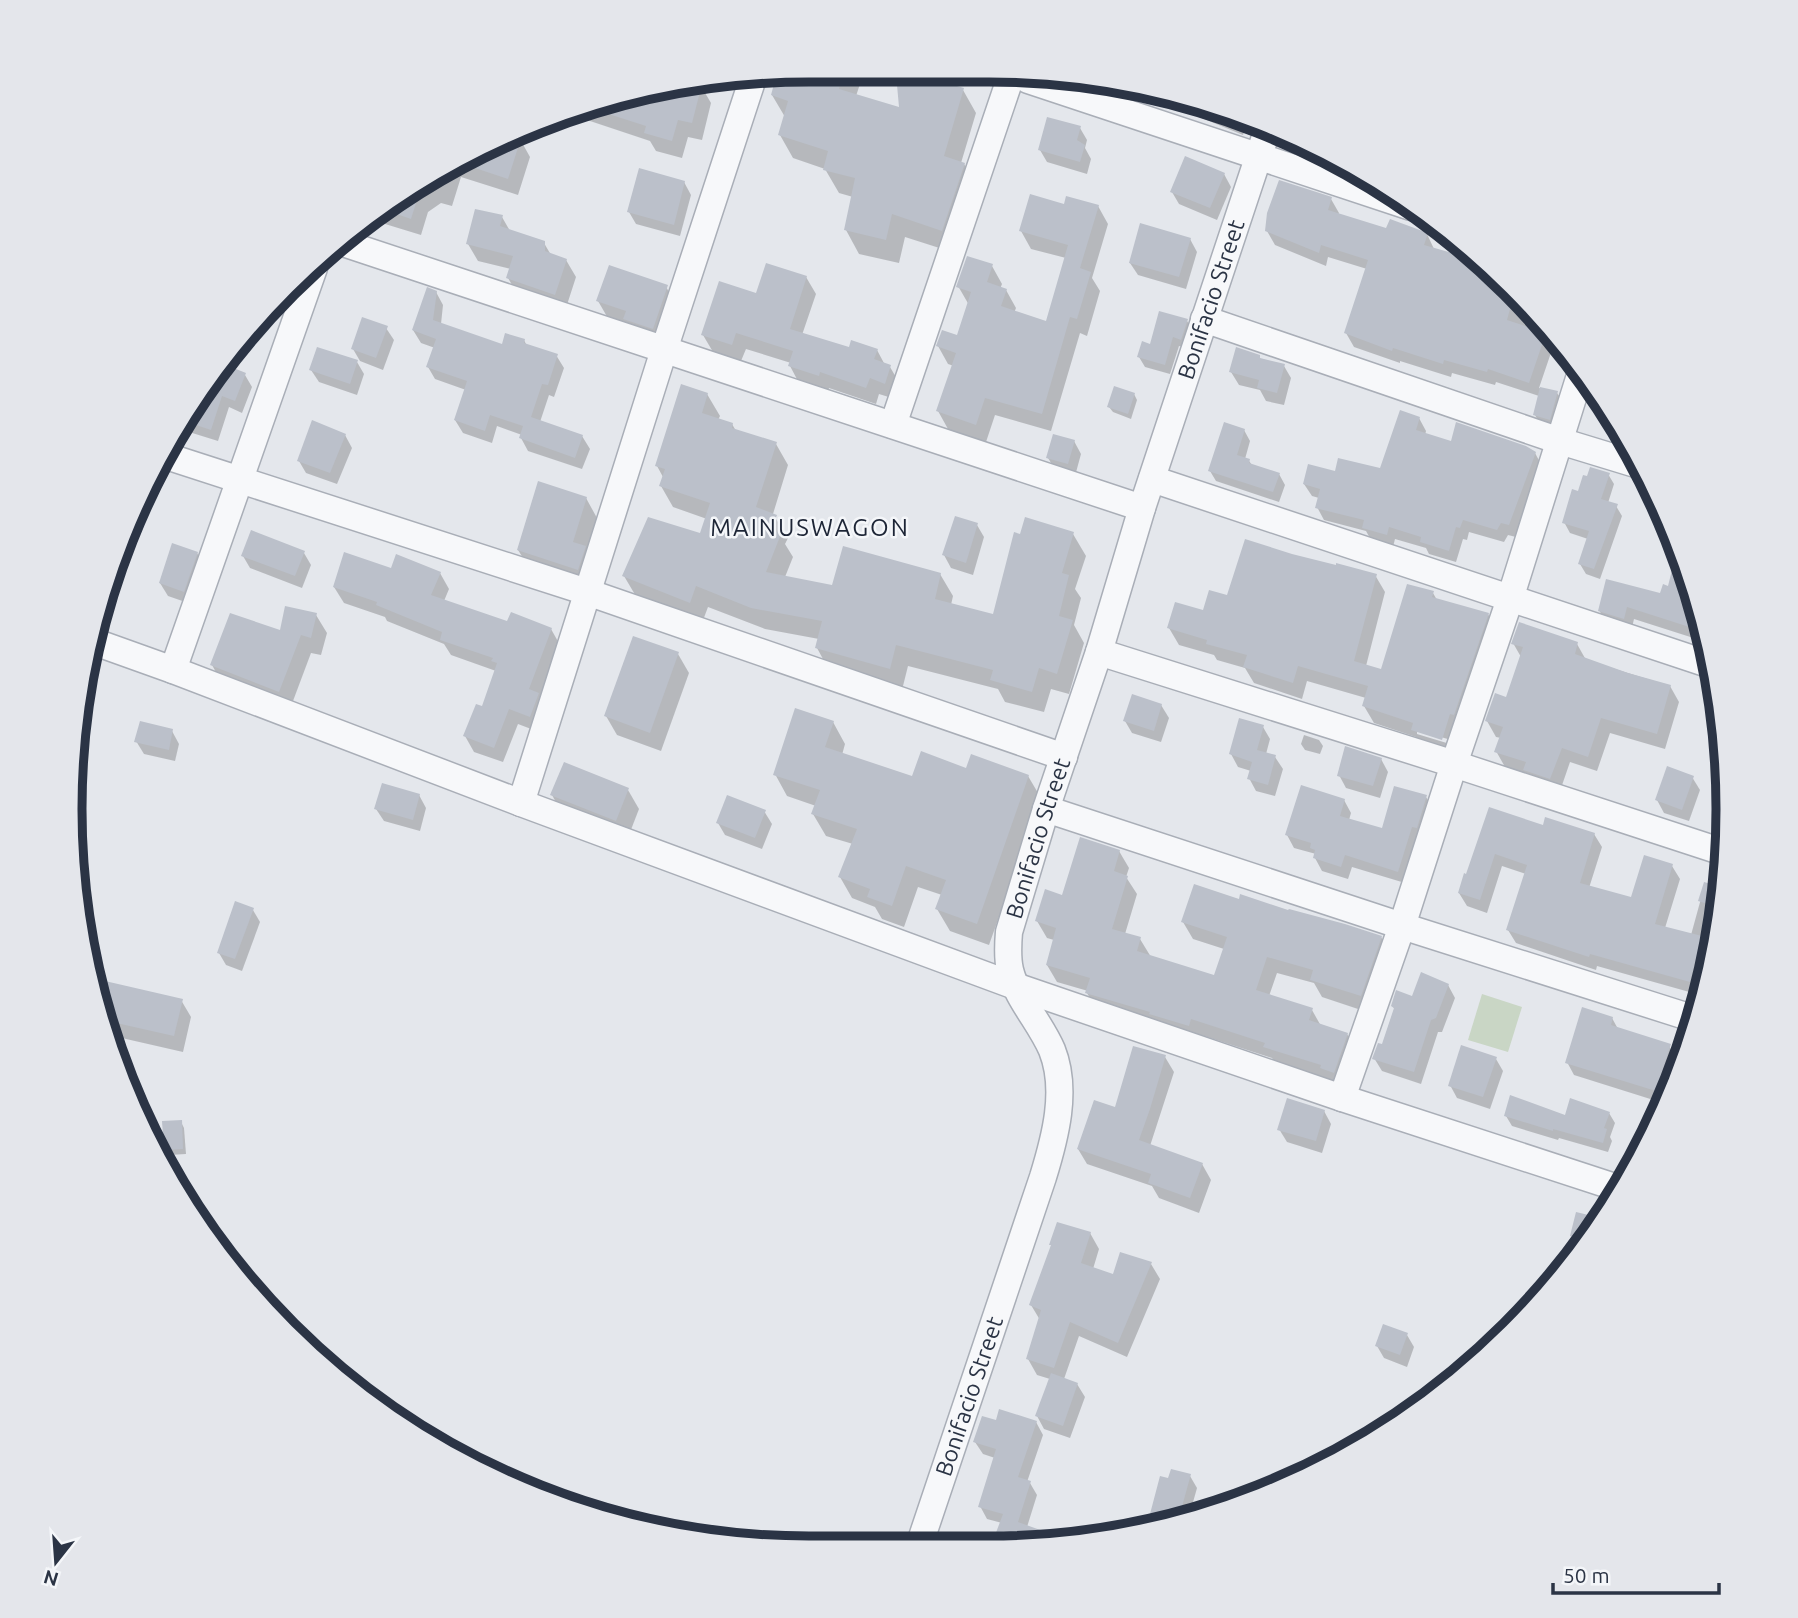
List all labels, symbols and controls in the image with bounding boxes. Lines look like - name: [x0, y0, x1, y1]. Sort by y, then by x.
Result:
- street label: Bonifacio Street: [1173, 216, 1249, 382]
- district label: MAINUSWAGON: [710, 514, 910, 541]
- street label: Bonifacio Street: [1001, 755, 1074, 921]
- street label: Bonifacio Street: [930, 1313, 1007, 1479]
- north arrow: [21, 1527, 91, 1597]
- scale bar: [1553, 1552, 1719, 1596]
- text: 50 m: [1563, 1563, 1610, 1587]
- text: N: [41, 1566, 61, 1591]

